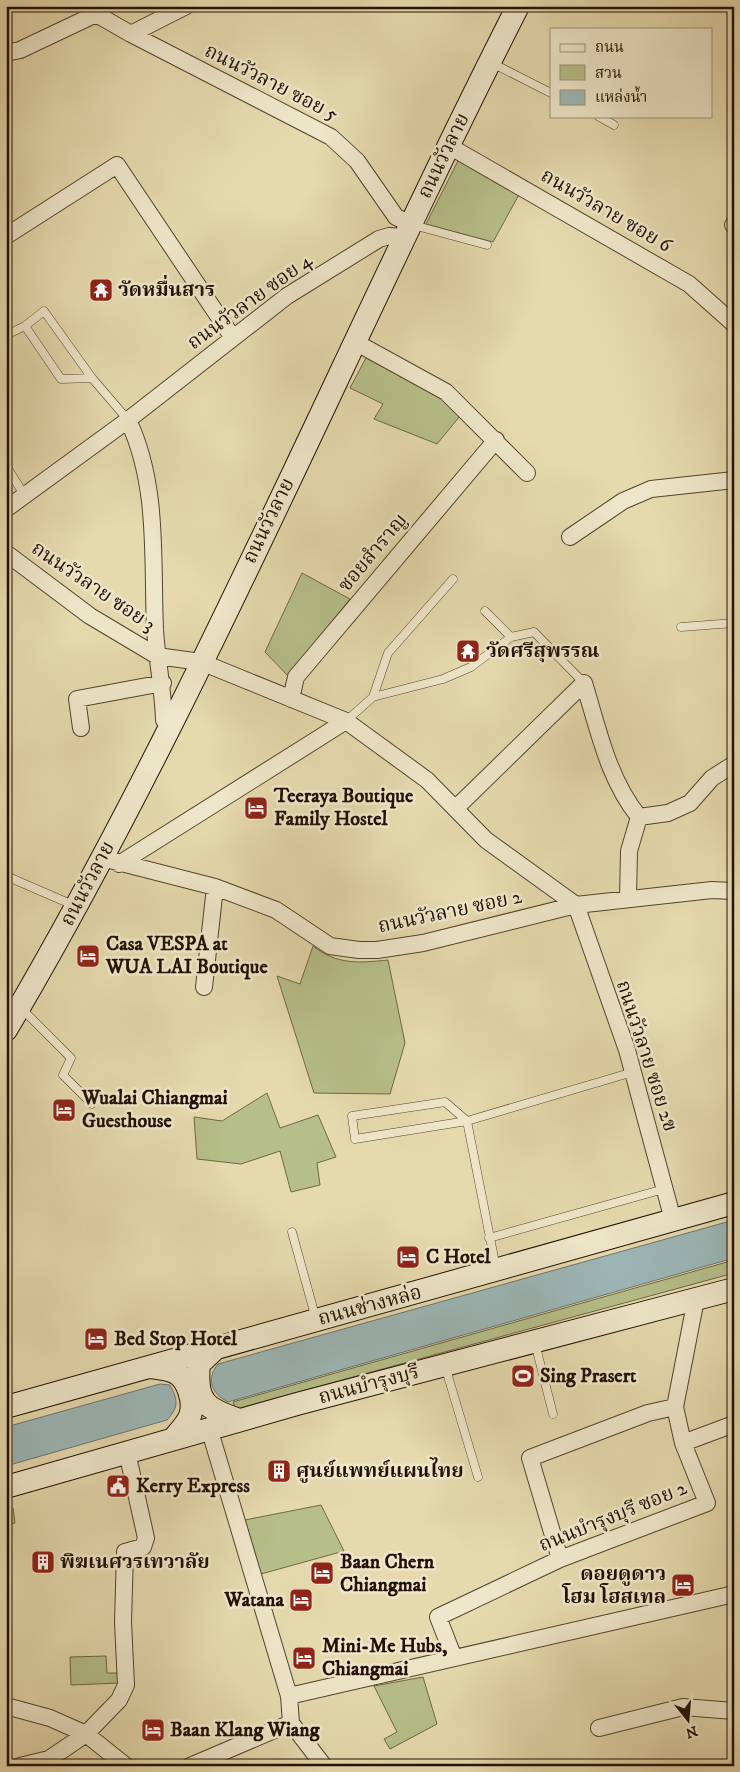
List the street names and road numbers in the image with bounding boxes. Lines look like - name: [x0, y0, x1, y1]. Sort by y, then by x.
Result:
- street label: ถนนวัวลาย ซอย 5: [200, 39, 342, 127]
- street label: ถนนวัวลาย: [413, 109, 475, 203]
- street label: ถนนวัวลาย ซอย 6: [536, 163, 676, 259]
- street label: ถนนวัวลาย ซอย 4: [183, 248, 318, 356]
- street label: ถนนวัวลาย: [238, 474, 300, 568]
- street label: ซอยสำราญ: [333, 509, 413, 597]
- street label: ถนนวัวลาย ซอย 3: [26, 536, 160, 638]
- street label: ถนนวัวลาย: [55, 837, 121, 931]
- street label: ถนนวัวลาย ซอย 2: [376, 885, 524, 939]
- street label: ถนนวัวลาย ซอย 2ข: [610, 977, 682, 1135]
- street label: ถนนช่างหล่อ: [315, 1280, 425, 1332]
- street label: ถนนบำรุงบุรี: [316, 1360, 422, 1410]
- street label: ถนนบำรุงบุรี ซอย 2: [535, 1476, 691, 1558]

